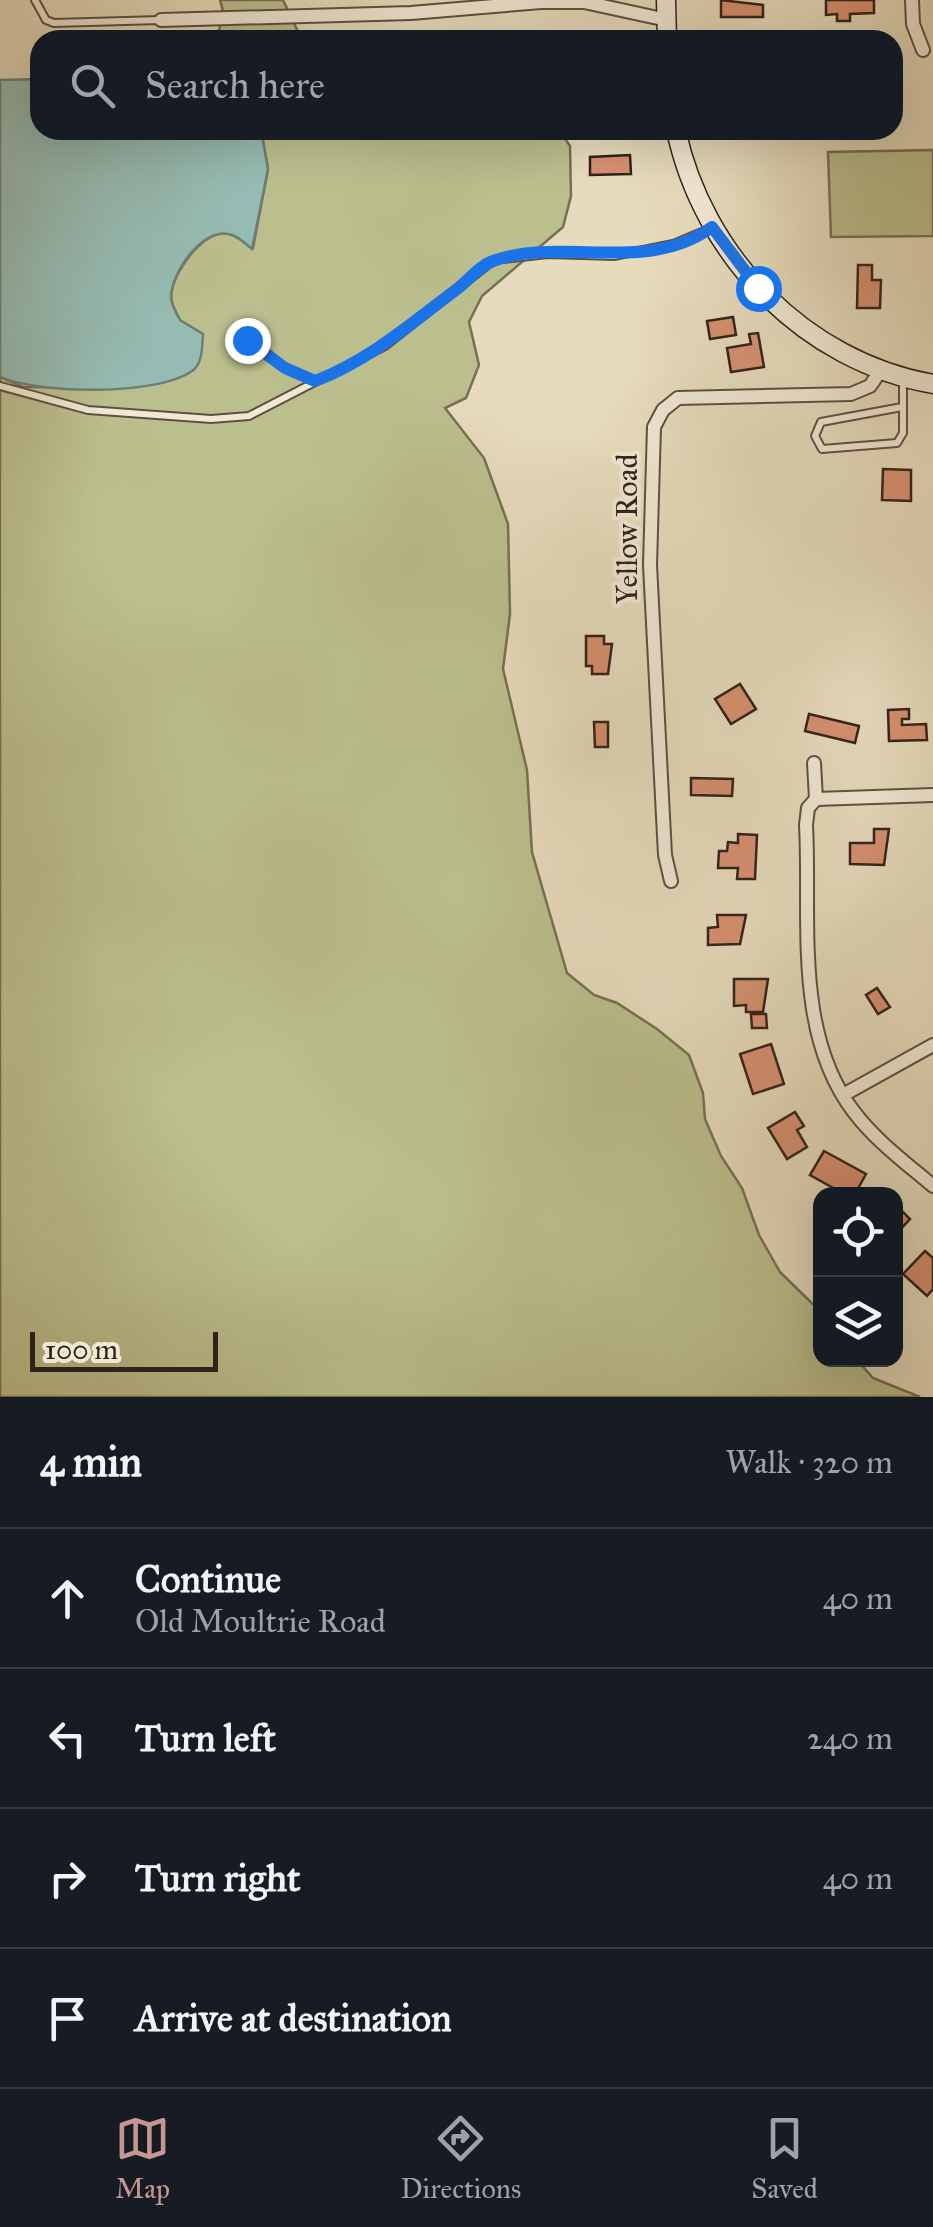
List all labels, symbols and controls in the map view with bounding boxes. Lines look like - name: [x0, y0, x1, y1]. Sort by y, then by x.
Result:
- search box: [30, 30, 903, 140]
- icon: search: [65, 58, 120, 113]
- text: Search here: [145, 62, 325, 108]
- route start: [736, 266, 782, 312]
- route end: [225, 318, 271, 364]
- street label: Yellow Road: [609, 454, 645, 604]
- map controls: [813, 1187, 903, 1367]
- button: locate: [813, 1187, 903, 1277]
- button: layers: [813, 1277, 903, 1367]
- scale bar: [30, 1327, 218, 1372]
- text: 100 m: [45, 1332, 118, 1367]
- text: 4 min: [40, 1436, 142, 1488]
- text: Walk · 320 m: [725, 1443, 893, 1482]
- text: Continue: [135, 1556, 281, 1602]
- icon: ahead: [40, 1571, 95, 1626]
- text: 40 m: [823, 1579, 893, 1618]
- text: Old Moultrie Road: [135, 1602, 386, 1641]
- icon: left: [40, 1711, 95, 1766]
- text: Turn left: [135, 1715, 276, 1761]
- text: 240 m: [807, 1719, 893, 1758]
- icon: right: [40, 1851, 95, 1906]
- text: Turn right: [135, 1855, 301, 1901]
- text: 40 m: [823, 1859, 893, 1898]
- icon: arrive: [40, 1991, 95, 2046]
- text: Arrive at destination: [135, 1995, 452, 2041]
- tab: Map: [115, 2111, 170, 2206]
- tab: Directions: [400, 2111, 521, 2206]
- tab: Saved: [751, 2111, 818, 2206]

